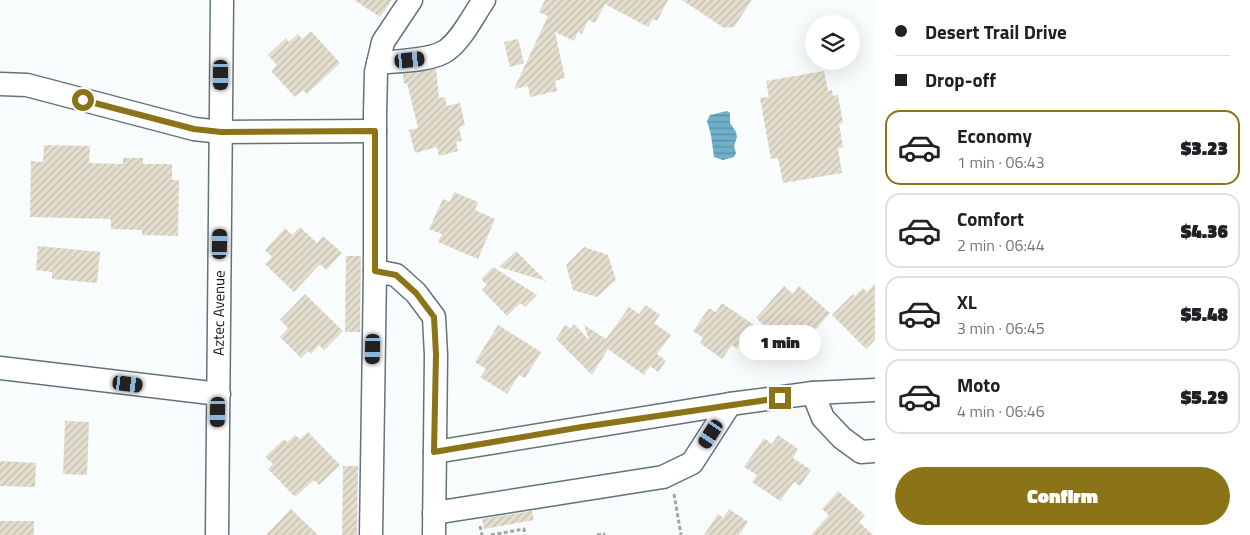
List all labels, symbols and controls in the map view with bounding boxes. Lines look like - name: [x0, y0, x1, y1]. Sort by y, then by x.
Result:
- map controls: [805, 15, 860, 70]
- button: layers: [805, 15, 860, 70]
- text: Desert Trail Drive: [925, 17, 1067, 46]
- car: [394, 51, 425, 69]
- car: [213, 60, 228, 90]
- text: Drop-off: [925, 65, 996, 94]
- route start: [72, 89, 94, 111]
- text: Economy: [957, 121, 1032, 150]
- icon: car: [897, 125, 942, 170]
- text: $3.23: [1181, 133, 1228, 162]
- text: 1 min · 06:43: [957, 150, 1045, 174]
- text: Comfort: [957, 204, 1024, 233]
- icon: car: [897, 208, 942, 253]
- text: $4.36: [1181, 216, 1228, 245]
- car: [212, 229, 227, 259]
- text: 2 min · 06:44: [957, 233, 1045, 257]
- street label: Aztec Avenue: [207, 270, 230, 356]
- text: XL: [957, 287, 977, 316]
- icon: car: [897, 291, 942, 336]
- text: $5.48: [1181, 299, 1228, 328]
- text: 3 min · 06:45: [957, 316, 1045, 340]
- callout: 1 min: [739, 326, 821, 360]
- text: 1 min: [760, 330, 800, 354]
- car: [365, 334, 380, 364]
- text: Moto: [957, 370, 1000, 399]
- icon: car: [897, 374, 942, 419]
- car: [112, 375, 143, 393]
- text: $5.29: [1181, 382, 1228, 411]
- route end: [769, 387, 791, 409]
- car: [210, 397, 225, 427]
- text: 4 min · 06:46: [957, 399, 1045, 423]
- car: [696, 417, 725, 451]
- button: Confirm: [895, 467, 1230, 525]

